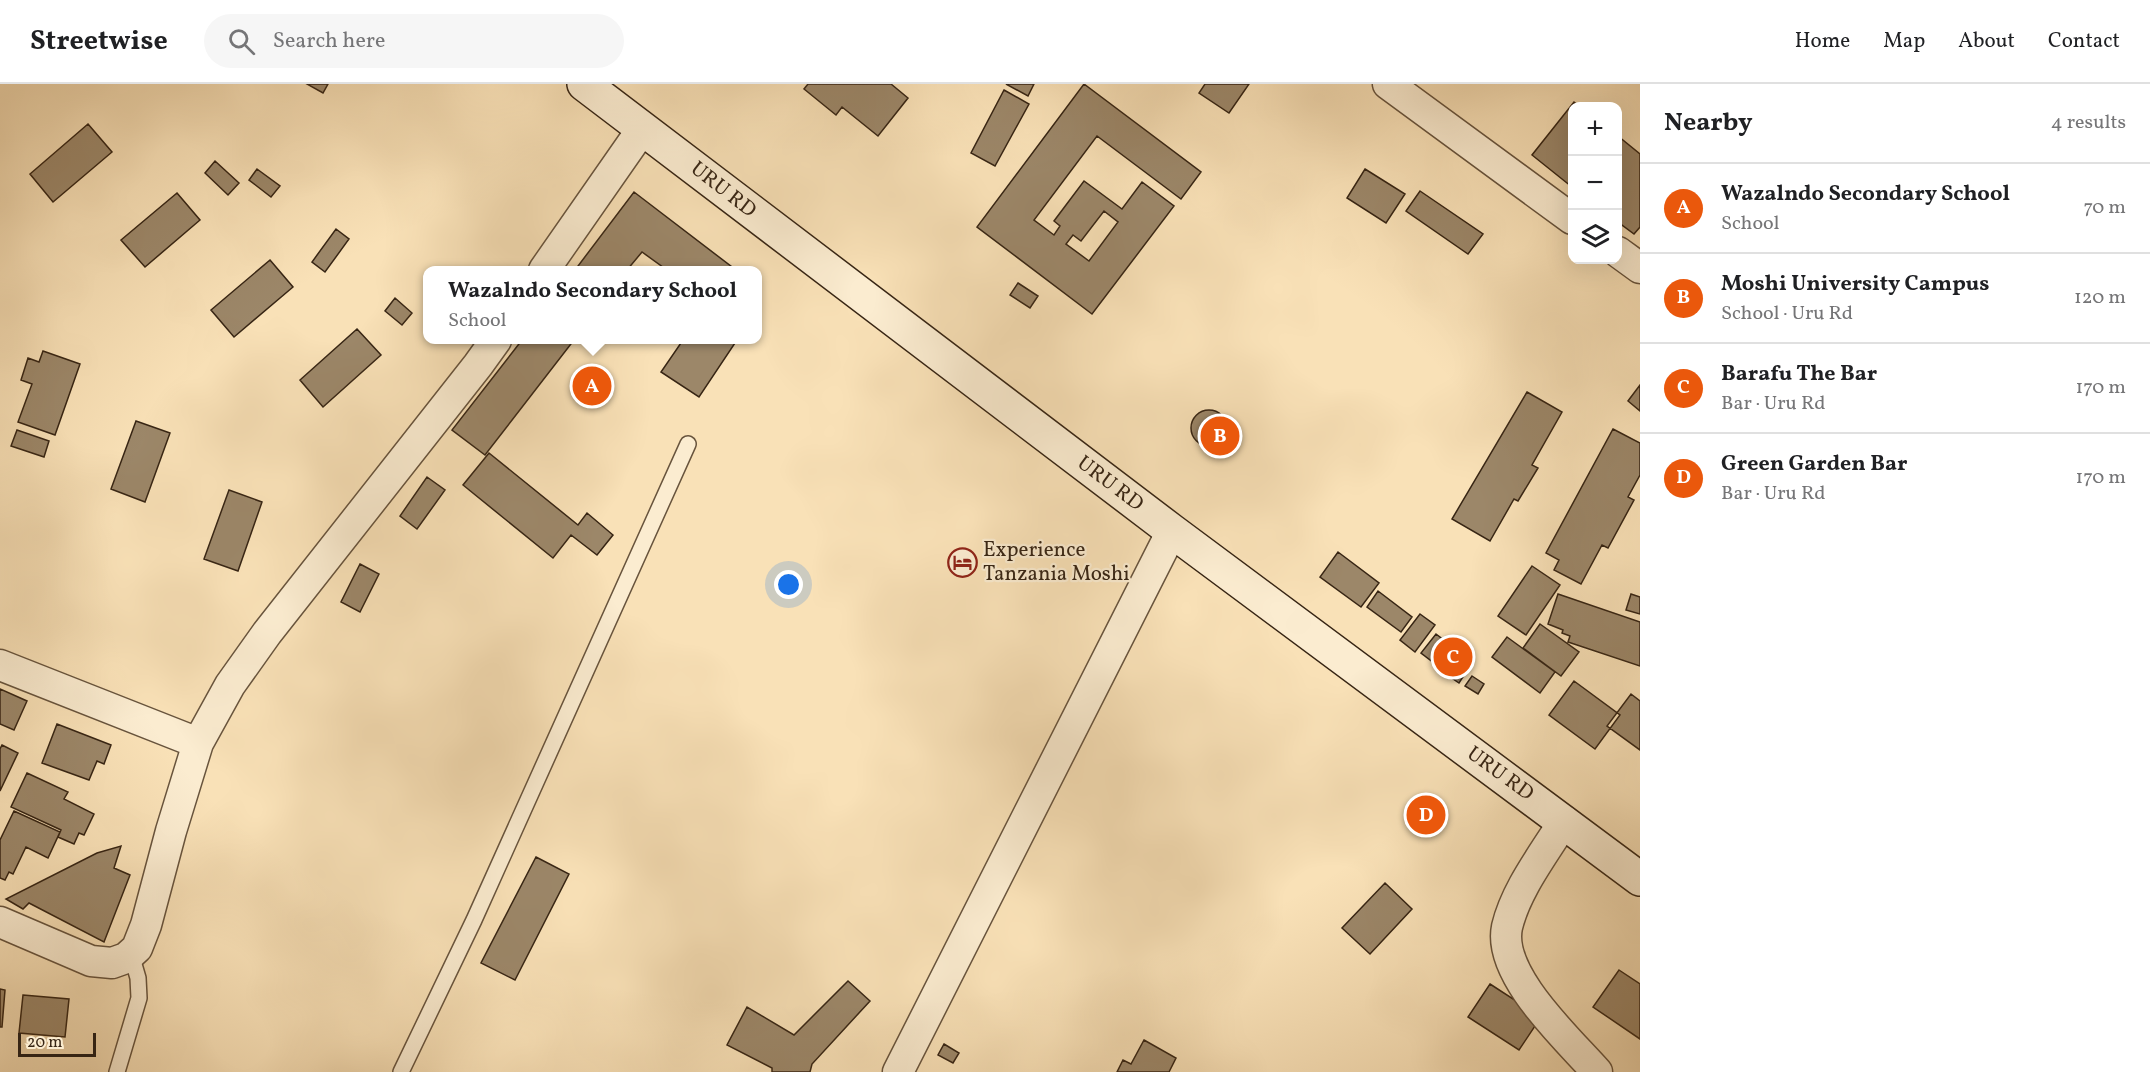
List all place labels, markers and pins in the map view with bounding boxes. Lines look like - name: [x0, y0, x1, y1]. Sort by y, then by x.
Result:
- pin: A: [572, 364, 612, 408]
- pin: B: [1200, 414, 1240, 458]
- place label: Experience Tanzania Moshi: [983, 536, 1130, 589]
- hotel icon: Experience Tanzania Moshi: [946, 546, 978, 578]
- pin: C: [1434, 634, 1472, 680]
- pin: D: [1406, 792, 1446, 838]

